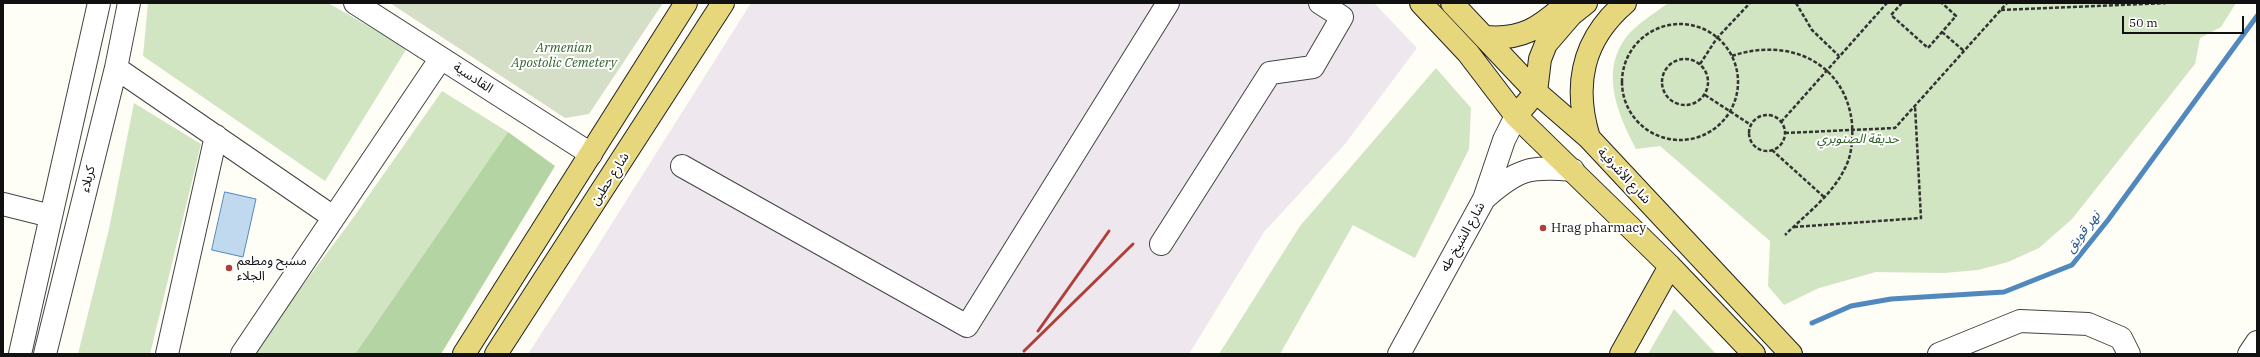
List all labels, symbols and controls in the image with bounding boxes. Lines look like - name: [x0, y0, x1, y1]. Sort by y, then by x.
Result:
- scale bar: [2124, 8, 2246, 34]
- text: 50 m: [2129, 15, 2158, 30]
- park label: Armenian Apostolic Cemetery: [511, 40, 617, 71]
- street label: القادسية: [450, 59, 496, 97]
- park label: حديقة الصنوبري: [1817, 131, 1899, 147]
- street label: شارع الأشرفية: [1594, 145, 1654, 207]
- street label: شارع حطين: [587, 150, 633, 208]
- street label: كربلاء: [77, 164, 99, 194]
- street label: شارع الشيخ طه: [1437, 199, 1489, 275]
- water label: نهر قويق: [2062, 208, 2104, 256]
- place label: Hrag pharmacy: [1551, 220, 1646, 236]
- marker: Hrag pharmacy: [1538, 223, 1548, 233]
- place label: مسبح ومطعم الجلاء: [237, 253, 307, 284]
- marker: مسبح ومطعم الجلاء: [224, 263, 234, 273]

